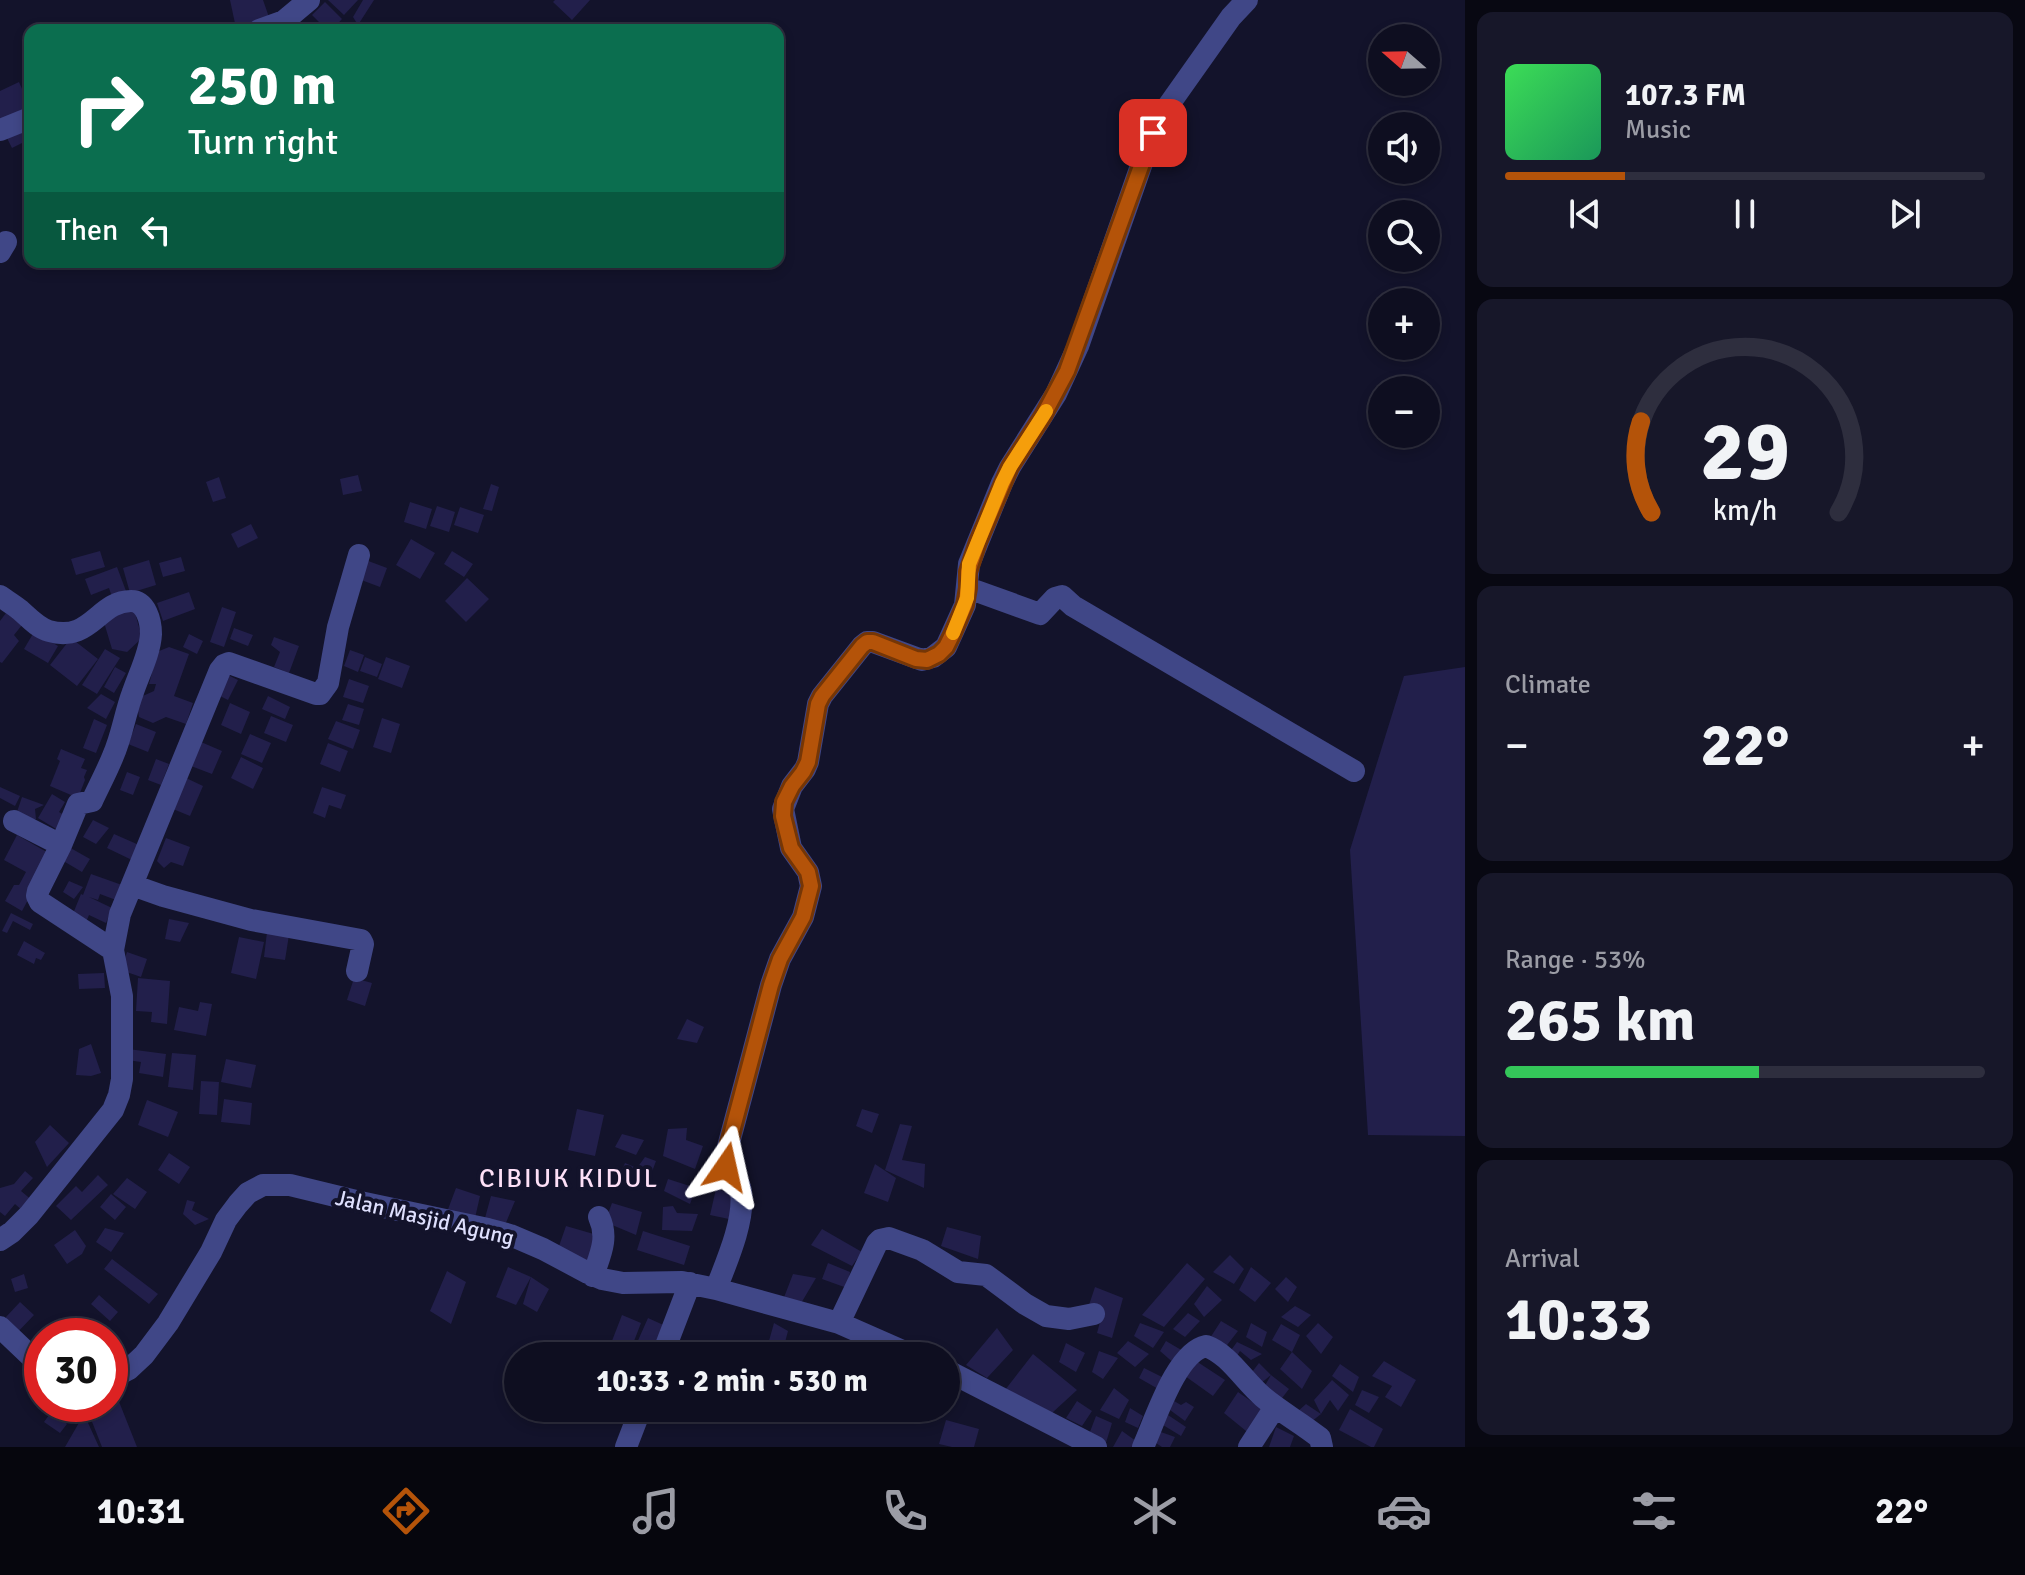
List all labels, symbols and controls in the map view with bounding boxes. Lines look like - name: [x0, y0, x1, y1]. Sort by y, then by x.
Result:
- north arrow: [1368, 24, 1440, 96]
- map controls: [1368, 24, 1440, 448]
- text: 250 m: [188, 51, 336, 120]
- icon: right: [56, 56, 160, 160]
- text: 107.3 FM: [1625, 77, 1746, 114]
- pin: [1119, 99, 1187, 167]
- icon: arrive: [1131, 111, 1175, 155]
- button: sound: [1368, 112, 1440, 184]
- text: Music: [1625, 114, 1691, 146]
- text: Turn right: [188, 120, 338, 165]
- icon: previous: [1563, 192, 1607, 236]
- icon: pause: [1723, 192, 1767, 236]
- icon: next: [1883, 192, 1927, 236]
- button: search: [1368, 200, 1440, 272]
- icon: left: [134, 208, 178, 252]
- text: Then: [56, 212, 118, 249]
- button: +: [1368, 288, 1440, 360]
- button: −: [1368, 376, 1440, 448]
- text: 29: [1700, 400, 1790, 502]
- text: km/h: [1713, 493, 1777, 528]
- text: Climate: [1505, 669, 1591, 701]
- text: 22°: [1701, 709, 1789, 783]
- text: −: [1505, 719, 1529, 773]
- text: +: [1961, 719, 1985, 773]
- text: Range · 53%: [1505, 944, 1646, 976]
- text: 265 km: [1505, 984, 1695, 1058]
- position arrow: [684, 1125, 768, 1209]
- district label: CIBIUK KIDUL: [479, 1163, 659, 1195]
- street label: Jalan Masjid Agung: [333, 1184, 517, 1251]
- text: Arrival: [1505, 1243, 1580, 1275]
- text: 10:33: [1505, 1283, 1652, 1357]
- speed limit sign: 30: [24, 1318, 128, 1422]
- text: 10:33 · 2 min · 530 m: [596, 1363, 868, 1400]
- icon: directions: [378, 1483, 434, 1539]
- icon: music: [628, 1483, 684, 1539]
- icon: phone: [877, 1483, 933, 1539]
- icon: climate: [1127, 1483, 1183, 1539]
- icon: car: [1376, 1483, 1432, 1539]
- icon: filters: [1626, 1483, 1682, 1539]
- text: 10:31: [97, 1489, 185, 1534]
- text: 22°: [1875, 1489, 1928, 1534]

